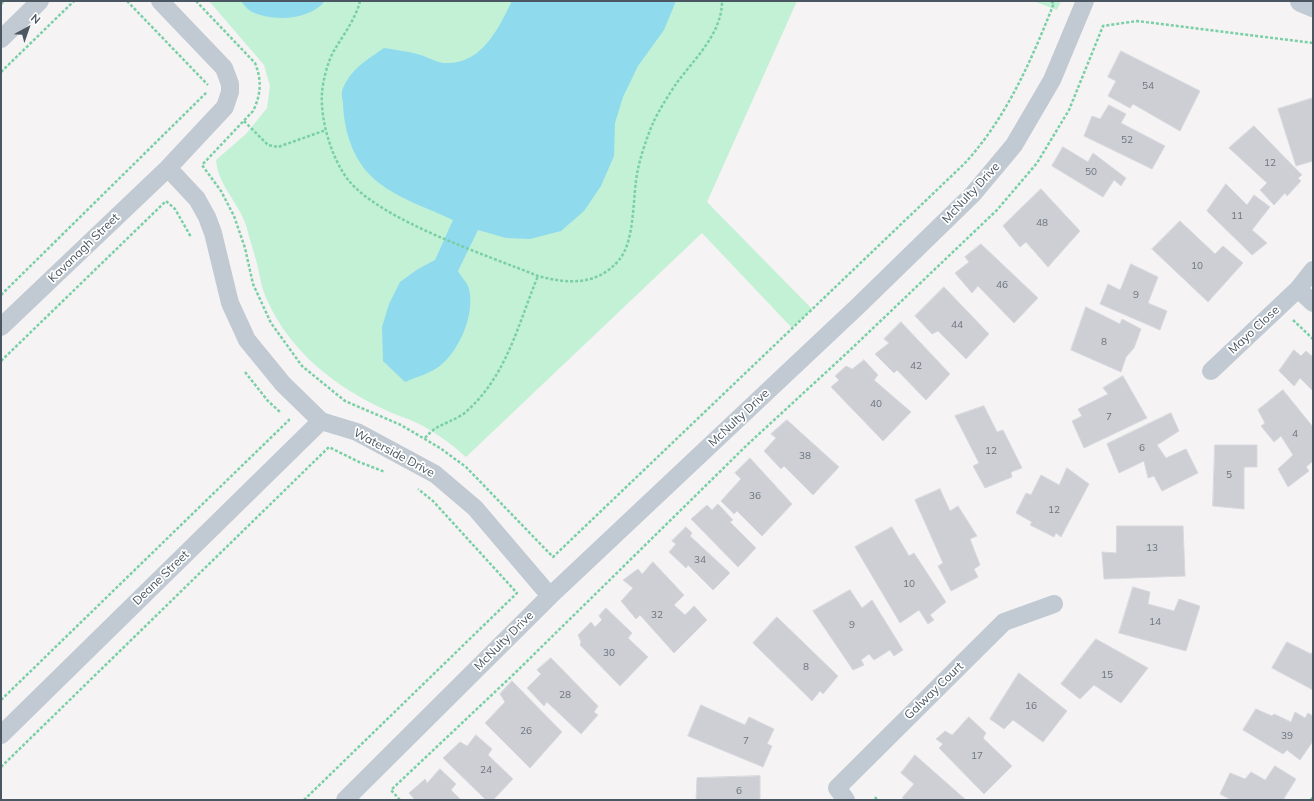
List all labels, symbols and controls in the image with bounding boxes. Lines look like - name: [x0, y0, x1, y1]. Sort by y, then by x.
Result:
- north arrow: [8, 8, 48, 48]
- text: N: [28, 11, 43, 27]
- house number: 54: [1142, 80, 1154, 92]
- house number: 52: [1121, 134, 1133, 146]
- house number: 12: [1264, 157, 1276, 169]
- street label: McNulty Drive: [939, 160, 1003, 226]
- house number: 50: [1085, 166, 1097, 178]
- house number: 11: [1231, 210, 1243, 222]
- street label: Kavanagh Street: [46, 211, 122, 285]
- house number: 48: [1036, 217, 1048, 229]
- house number: 10: [1191, 260, 1203, 272]
- house number: 46: [996, 279, 1008, 291]
- house number: 9: [1133, 289, 1139, 301]
- street label: Mayo Close: [1226, 303, 1282, 357]
- house number: 44: [951, 319, 963, 331]
- house number: 8: [1101, 336, 1107, 348]
- house number: 42: [910, 360, 922, 372]
- street label: McNulty Drive: [706, 386, 772, 450]
- house number: 40: [870, 398, 882, 410]
- house number: 7: [1106, 411, 1112, 423]
- street label: Waterside Drive: [351, 426, 437, 480]
- house number: 4: [1292, 428, 1298, 440]
- house number: 6: [1139, 442, 1145, 454]
- house number: 12: [985, 445, 997, 457]
- house number: 38: [799, 450, 811, 462]
- house number: 5: [1226, 469, 1232, 481]
- house number: 36: [749, 490, 761, 502]
- house number: 12: [1048, 504, 1060, 516]
- house number: 13: [1146, 542, 1158, 554]
- street label: Deane Street: [130, 548, 192, 608]
- house number: 34: [694, 554, 706, 566]
- house number: 10: [903, 578, 915, 590]
- street label: McNulty Drive: [471, 608, 537, 674]
- house number: 32: [651, 609, 663, 621]
- house number: 14: [1149, 616, 1161, 628]
- house number: 9: [849, 619, 855, 631]
- house number: 30: [603, 647, 615, 659]
- street label: Galway Court: [902, 659, 966, 723]
- house number: 8: [803, 661, 809, 673]
- house number: 15: [1101, 669, 1113, 681]
- house number: 28: [559, 689, 571, 701]
- house number: 16: [1025, 700, 1037, 712]
- house number: 26: [520, 725, 532, 737]
- house number: 39: [1281, 730, 1293, 742]
- house number: 7: [743, 735, 749, 747]
- house number: 17: [971, 750, 983, 762]
- house number: 24: [480, 764, 492, 776]
- house number: 6: [736, 785, 742, 797]

